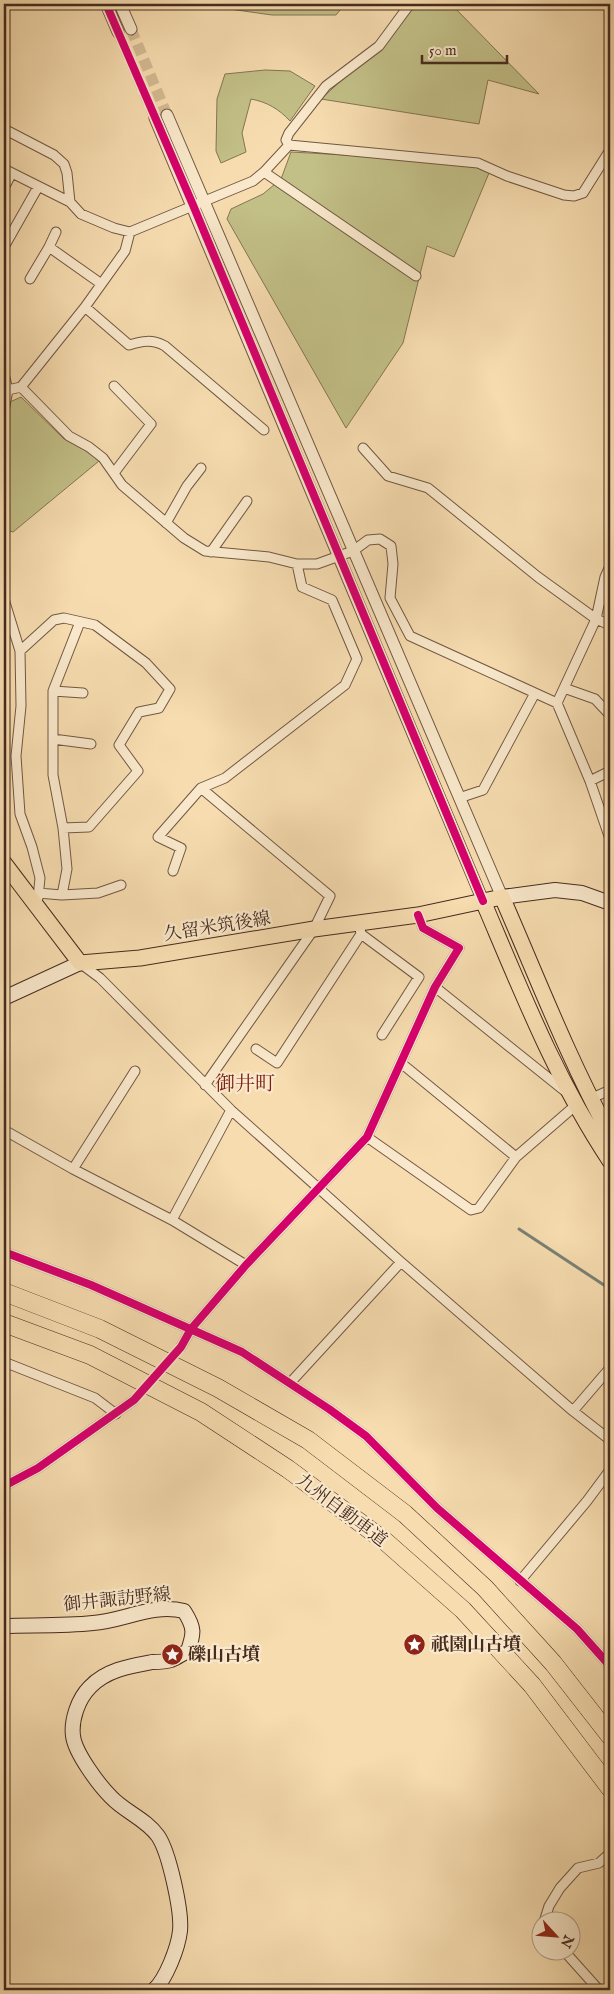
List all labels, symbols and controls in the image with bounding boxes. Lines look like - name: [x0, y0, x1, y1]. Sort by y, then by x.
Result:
- scale bar: [422, 32, 506, 64]
- text: 50 m: [429, 41, 457, 60]
- street label: 久留米筑後線: [162, 908, 272, 947]
- district label: 御井町: [215, 1072, 275, 1097]
- street label: 九州自動車道: [291, 1470, 391, 1553]
- street label: 御井諏訪野線: [62, 1583, 172, 1618]
- place icon: 祇園山古墳: [403, 1632, 427, 1656]
- place label: 祇園山古墳: [431, 1634, 521, 1657]
- place icon: 礫山古墳: [160, 1642, 184, 1666]
- place label: 礫山古墳: [188, 1644, 260, 1667]
- north arrow: [532, 1912, 582, 1962]
- text: N: [556, 1931, 578, 1951]

